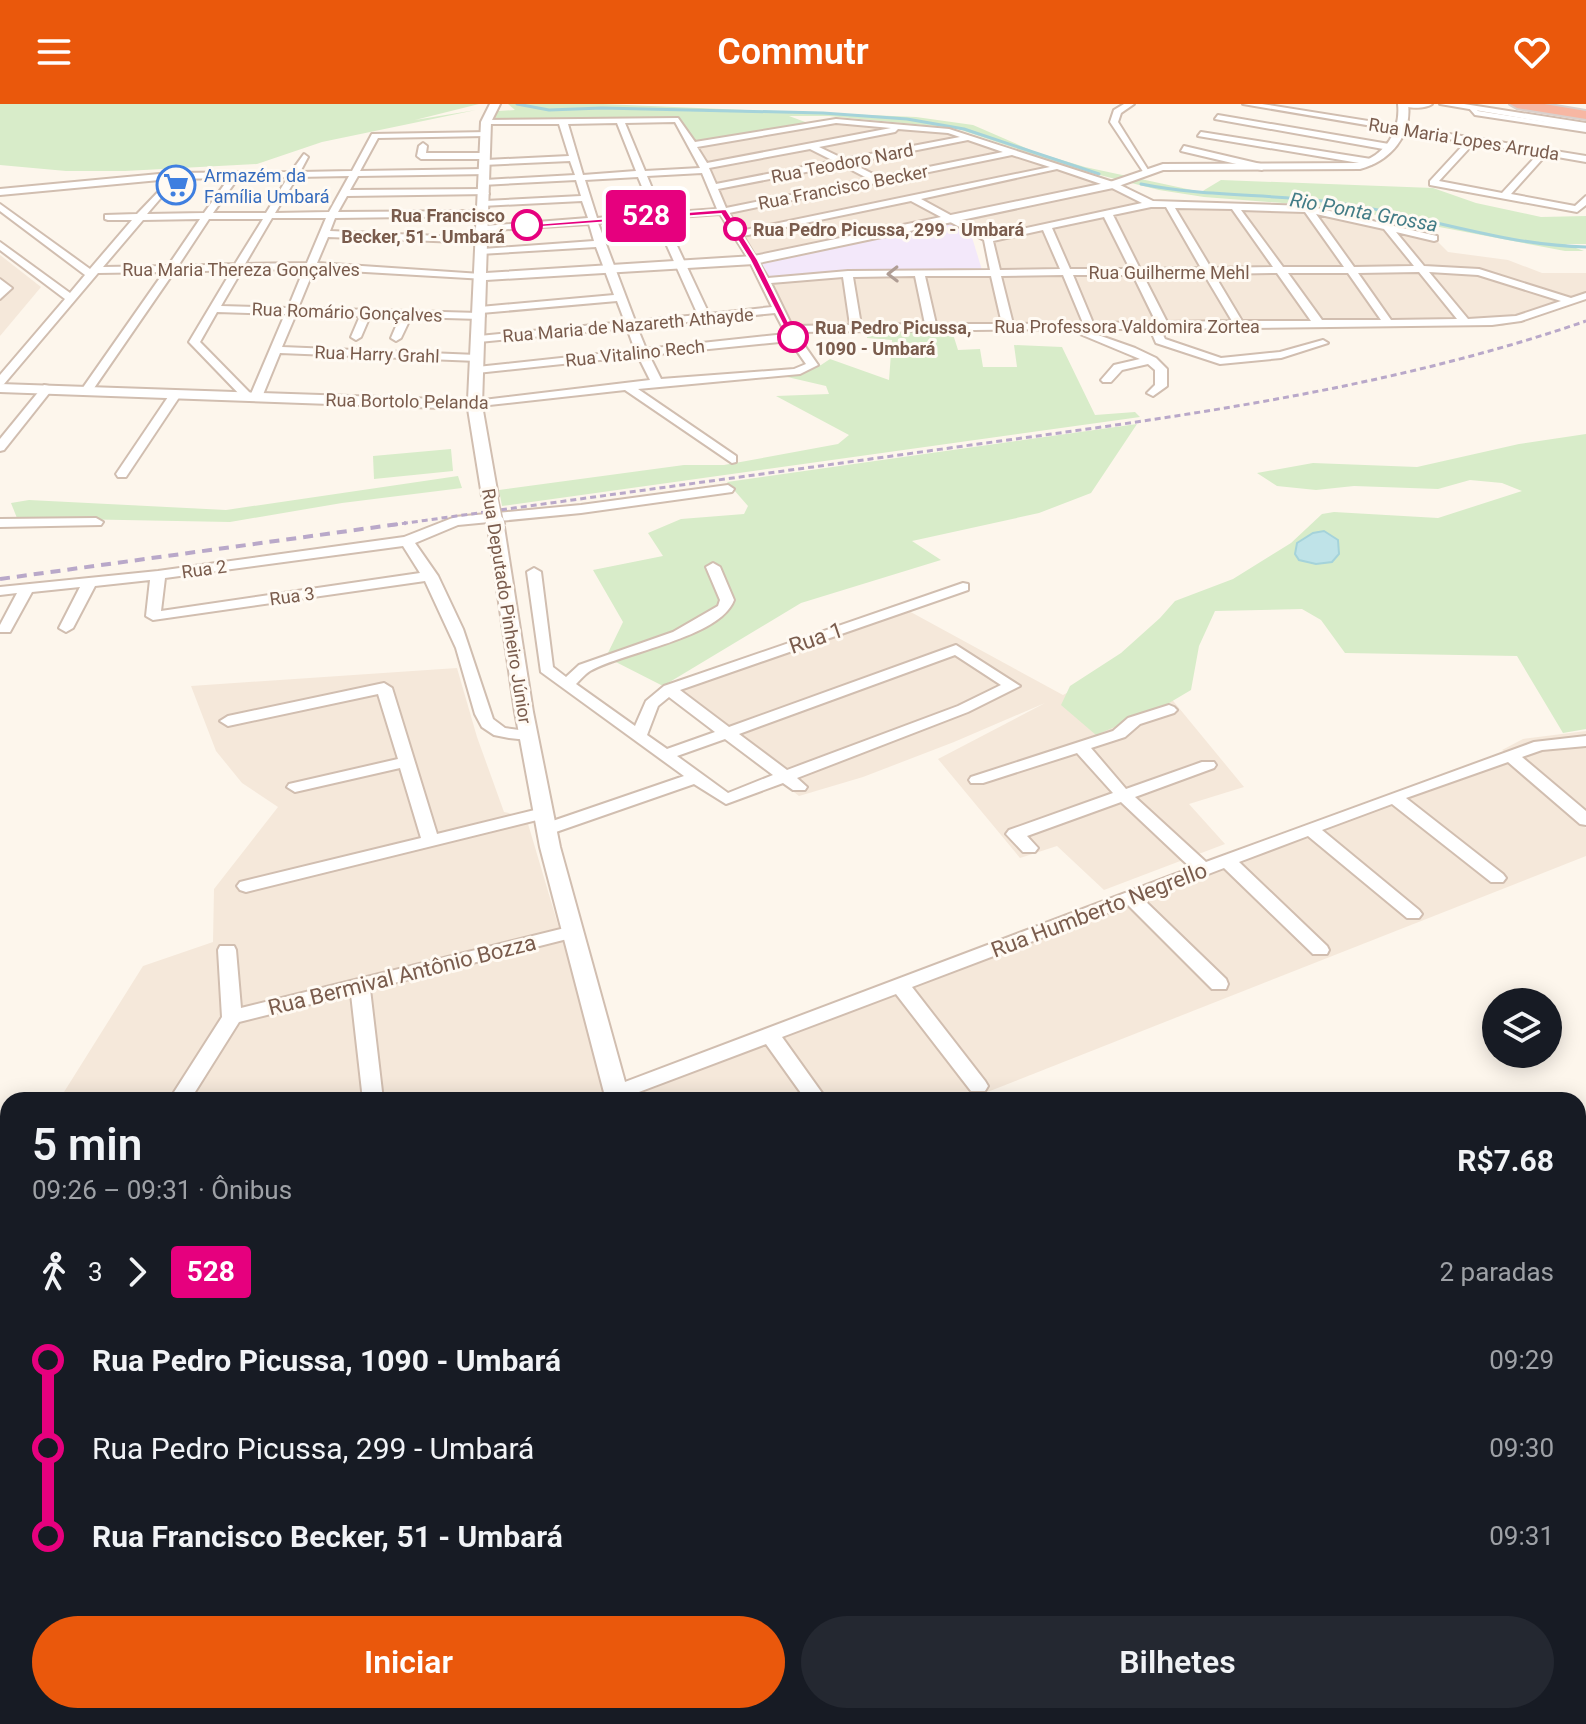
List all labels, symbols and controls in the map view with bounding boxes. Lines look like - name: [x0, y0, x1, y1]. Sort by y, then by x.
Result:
- icon: menu: [32, 30, 76, 74]
- icon: heart: [1510, 30, 1554, 74]
- text: Commutr: [717, 31, 869, 73]
- street label: Rua Maria Lopes Arruda: [1367, 114, 1561, 164]
- street label: Rua Teodoro Nard: [769, 139, 915, 187]
- street label: Rua Francisco Becker: [756, 160, 930, 214]
- supermarket icon: Armazém da Família Umbará: [155, 164, 197, 206]
- place label: Armazém da Família Umbará: [204, 165, 330, 207]
- water label: Rio Ponta Grossa: [1288, 187, 1440, 237]
- line badge: 528: [600, 190, 692, 242]
- text: 528: [622, 199, 670, 232]
- place label: Rua Francisco Becker, 51 - Umbará: [341, 205, 505, 247]
- marker: Rua Francisco Becker, 51 - Umbará: [512, 210, 542, 240]
- marker: Rua Pedro Picussa, 299 - Umbará: [724, 218, 746, 240]
- place label: Rua Pedro Picussa, 299 - Umbará: [753, 219, 1024, 240]
- street label: Rua Maria Thereza Gonçalves: [122, 259, 360, 280]
- street label: Rua Guilherme Mehl: [1088, 262, 1250, 283]
- one-way arrow: [886, 265, 899, 282]
- street label: Rua Romário Gonçalves: [251, 298, 443, 326]
- street label: Rua Maria de Nazareth Athayde: [502, 304, 754, 346]
- street label: Rua Professora Valdomira Zortea: [994, 316, 1260, 337]
- place label: Rua Pedro Picussa, 1090 - Umbará: [815, 317, 971, 359]
- marker: Rua Pedro Picussa, 1090 - Umbará: [778, 322, 808, 352]
- street label: Rua Vitalino Rech: [564, 335, 706, 371]
- street label: Rua Harry Grahl: [314, 341, 440, 367]
- street label: Rua Bortolo Pelanda: [325, 389, 489, 413]
- street label: Rua Deputado Pinheiro Júnior: [478, 487, 536, 725]
- street label: Rua 2: [180, 555, 228, 583]
- street label: Rua 3: [268, 582, 316, 610]
- street label: Rua 1: [786, 617, 846, 659]
- street label: Rua Humberto Negrello: [988, 857, 1210, 963]
- street label: Rua Bermival Antônio Bozza: [265, 930, 539, 1020]
- map controls: [1482, 988, 1562, 1068]
- button: layers: [1482, 988, 1562, 1068]
- text: 5 min: [32, 1119, 142, 1171]
- text: R$7.68: [1457, 1143, 1554, 1178]
- text: 09:26 – 09:31 · Ônibus: [32, 1175, 292, 1205]
- icon: walk: [32, 1250, 76, 1294]
- icon: forward: [115, 1250, 159, 1294]
- text: 528: [187, 1255, 235, 1288]
- text: 3: [88, 1257, 103, 1287]
- text: 2 paradas: [1440, 1257, 1554, 1287]
- text: Rua Pedro Picussa, 1090 - Umbará: [92, 1343, 561, 1378]
- text: 09:29: [1489, 1345, 1554, 1375]
- text: Rua Pedro Picussa, 299 - Umbará: [92, 1431, 534, 1466]
- text: 09:30: [1489, 1433, 1554, 1463]
- text: Rua Francisco Becker, 51 - Umbará: [92, 1519, 563, 1554]
- text: 09:31: [1489, 1521, 1554, 1551]
- button: Iniciar: [32, 1616, 785, 1708]
- button: Bilhetes: [801, 1616, 1554, 1708]

